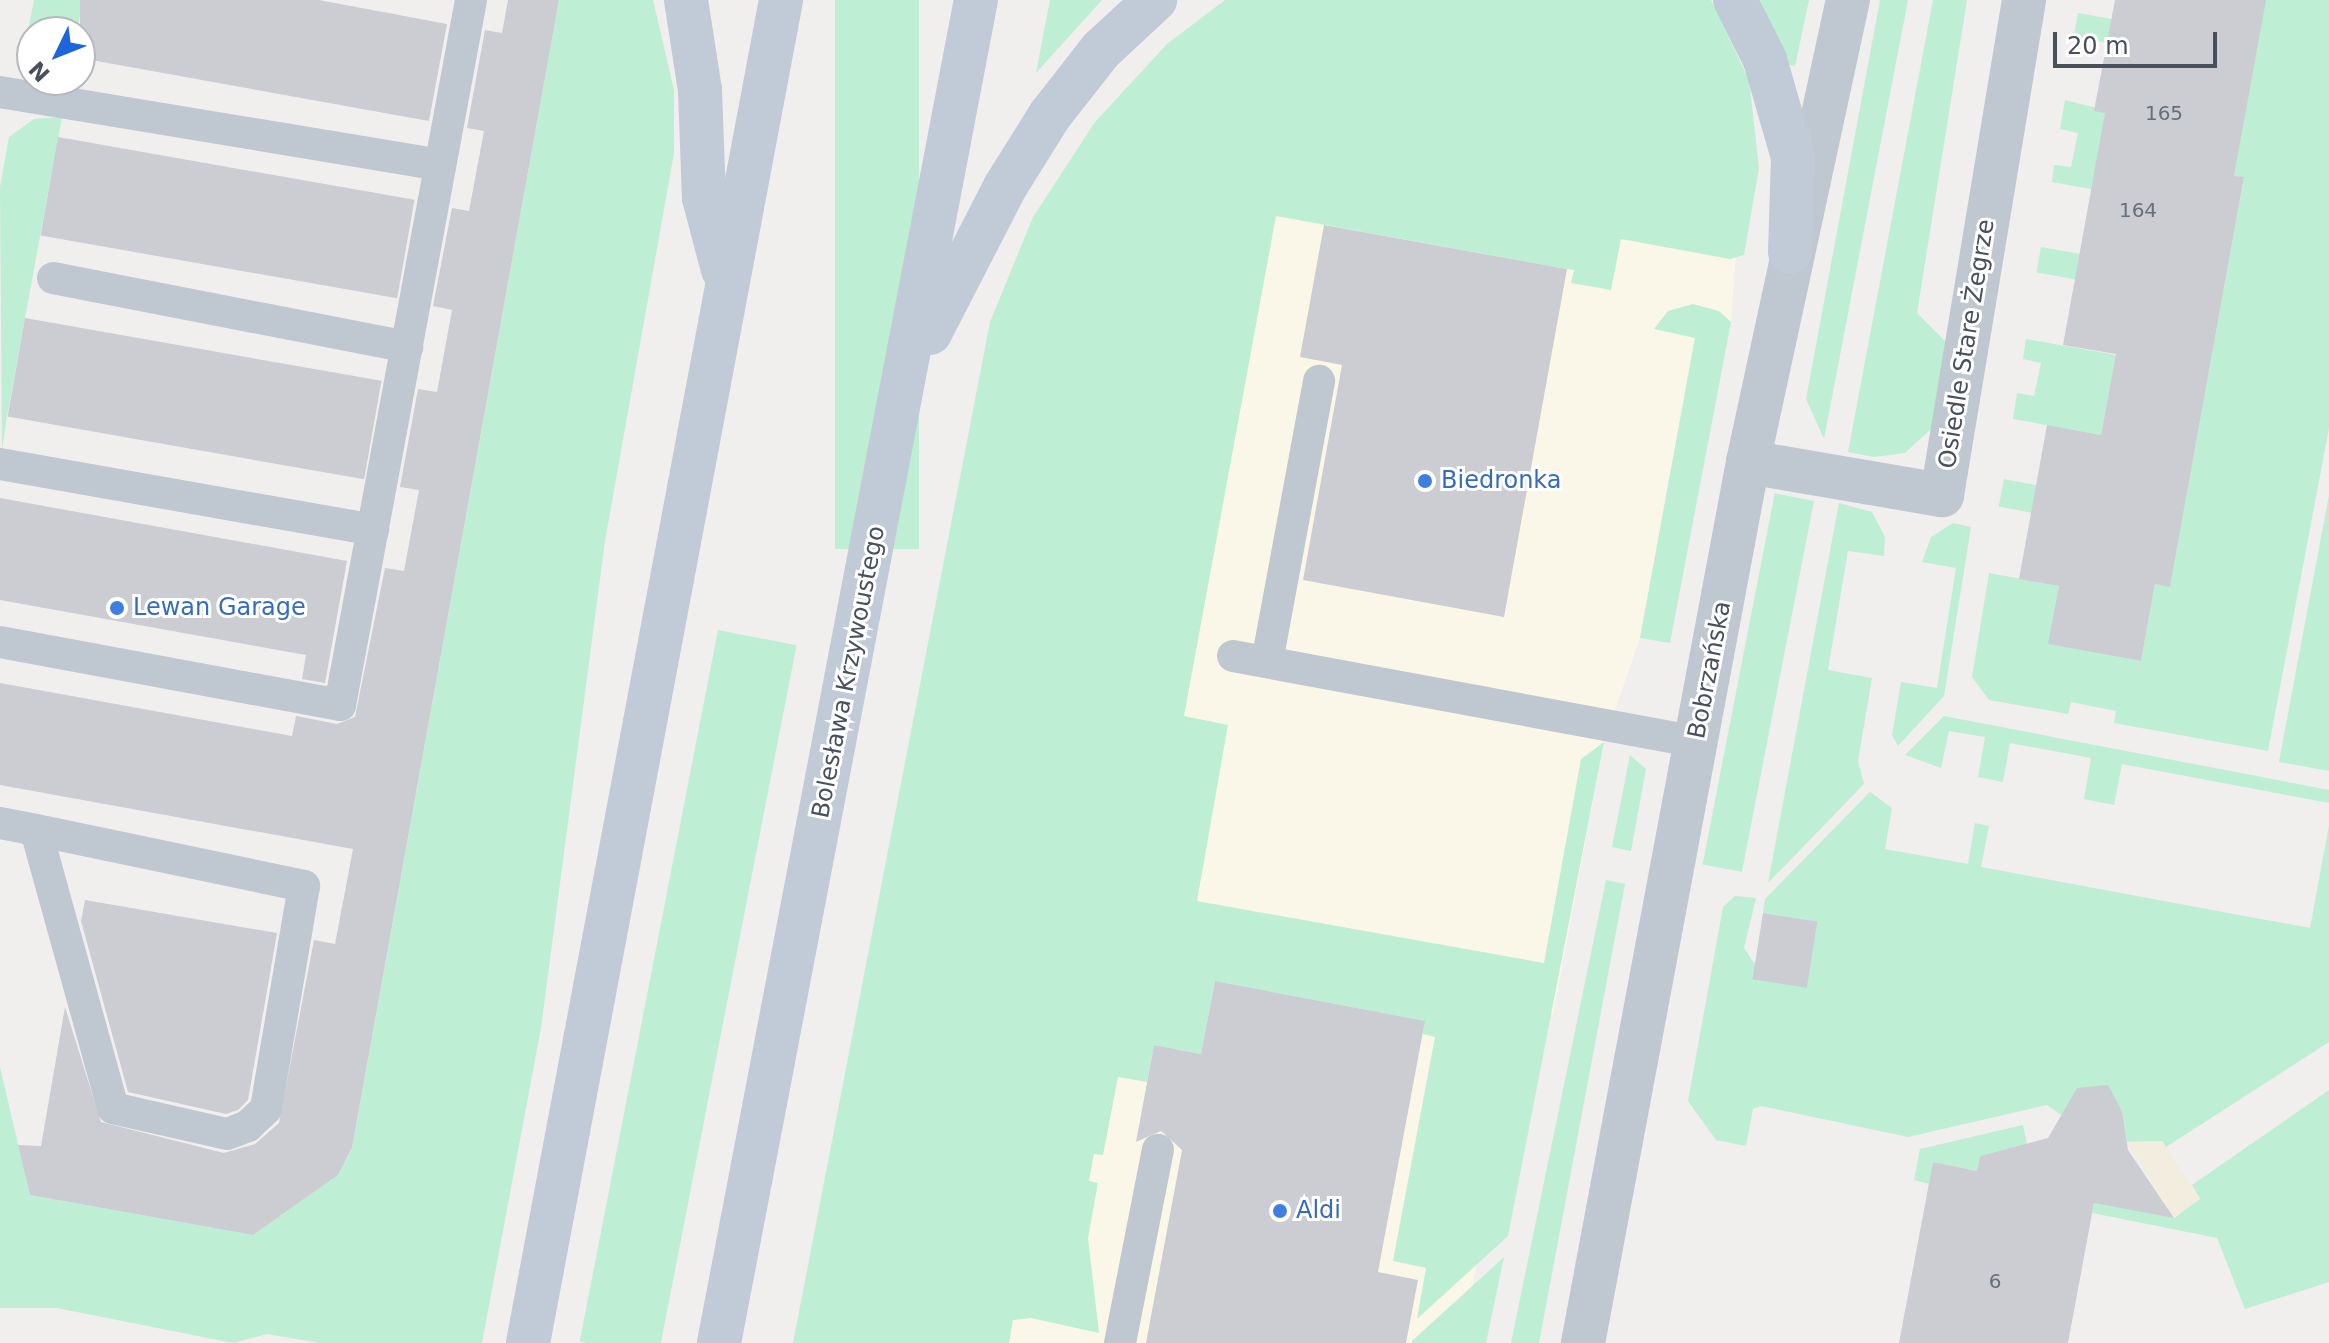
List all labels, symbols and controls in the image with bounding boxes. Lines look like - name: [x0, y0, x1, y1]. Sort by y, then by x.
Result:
- north arrow: [16, 16, 96, 96]
- scale bar: [2057, 16, 2221, 66]
- text: 20 m: [2067, 32, 2129, 60]
- text: N: [24, 56, 55, 87]
- house number: 165: [2145, 101, 2183, 125]
- house number: 164: [2119, 198, 2157, 222]
- street label: Osiedle Stare Żegrze: [1933, 217, 2001, 471]
- place label: Biedronka: [1441, 467, 1562, 495]
- marker: Biedronka: [1416, 472, 1434, 490]
- street label: Bolesława Krzywoustego: [807, 523, 891, 821]
- place label: Lewan Garage: [133, 594, 306, 622]
- marker: Lewan Garage: [108, 599, 126, 617]
- street label: Bobrzańska: [1683, 599, 1737, 741]
- place label: Aldi: [1296, 1197, 1341, 1225]
- marker: Aldi: [1271, 1202, 1289, 1220]
- house number: 6: [1989, 1269, 2001, 1293]

